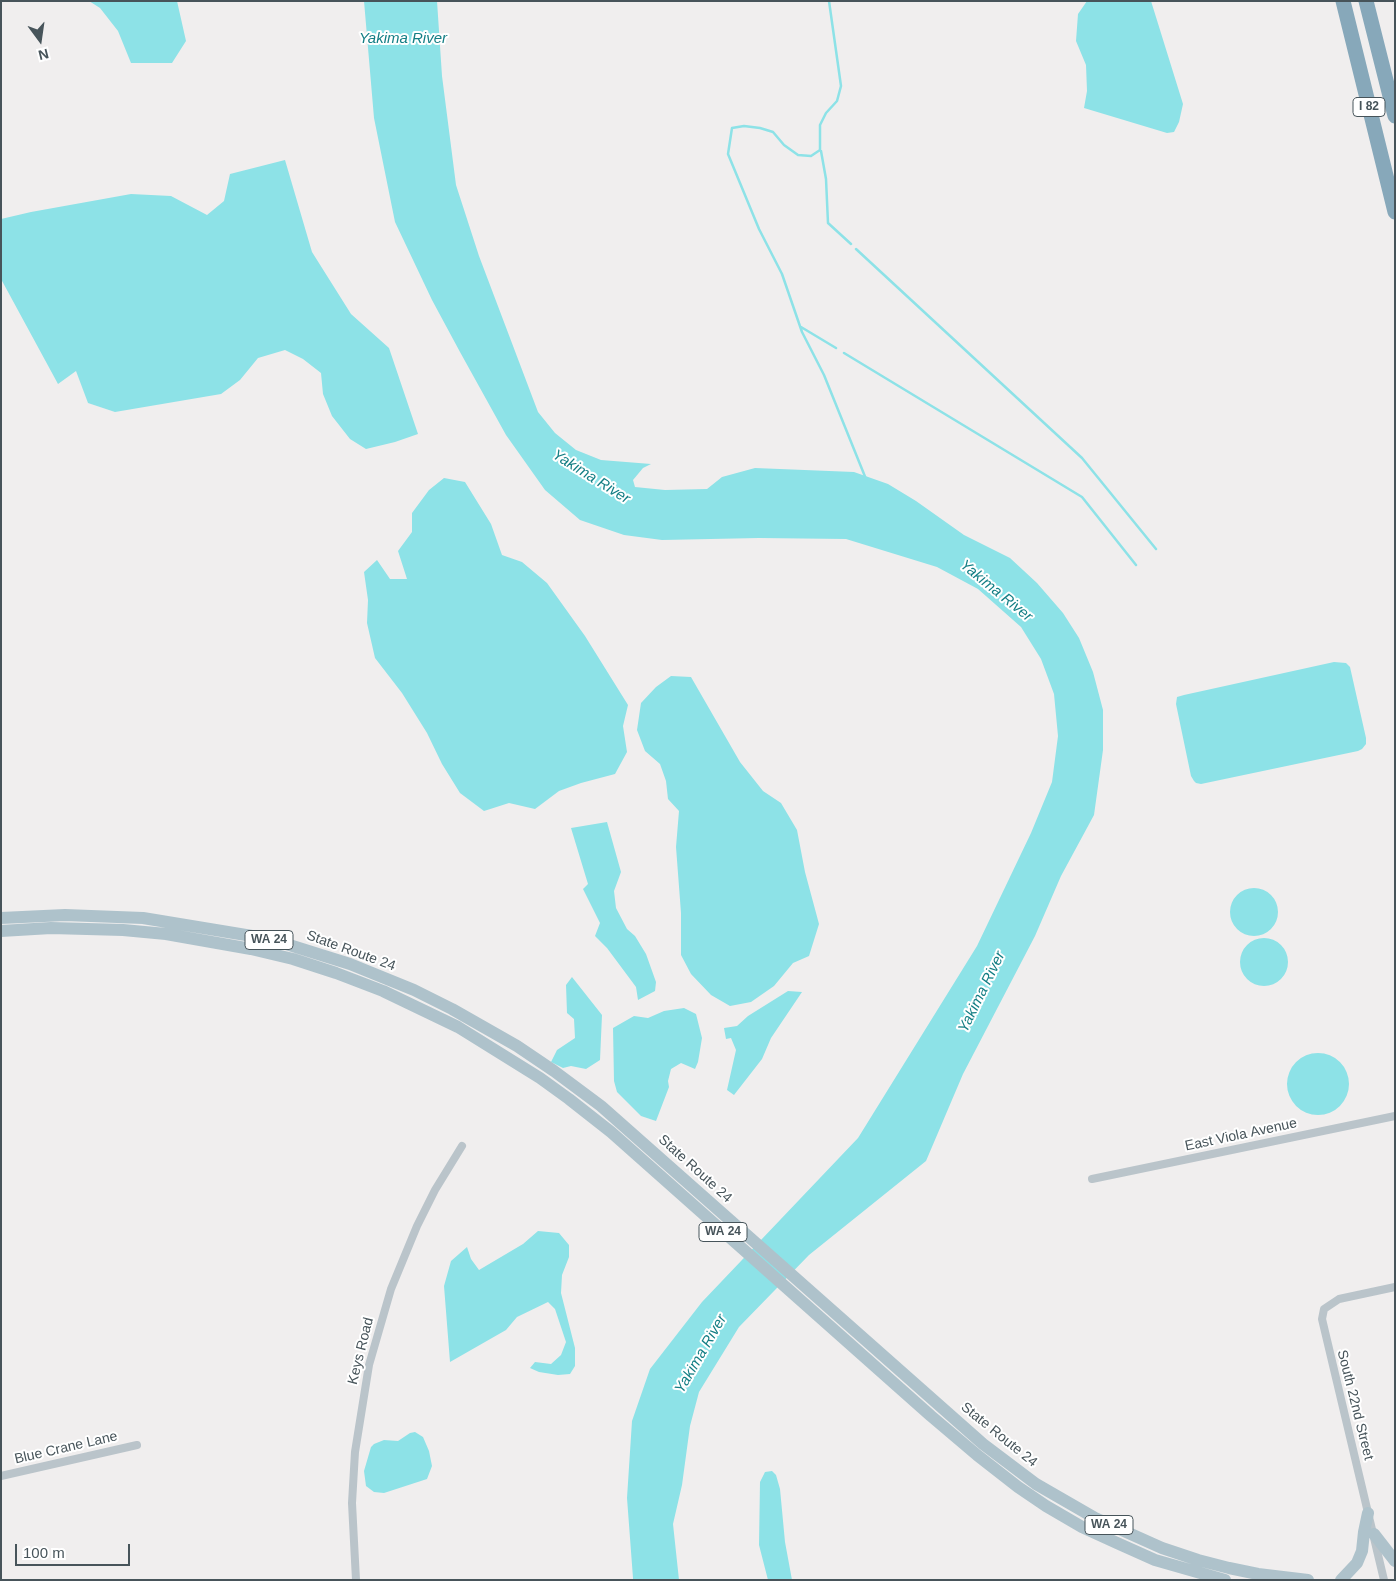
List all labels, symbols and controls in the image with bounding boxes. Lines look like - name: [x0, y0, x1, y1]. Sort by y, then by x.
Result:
- north arrow: [15, 15, 65, 65]
- water label: Yakima River: [359, 30, 447, 48]
- text: N: [37, 46, 50, 64]
- road number: I 82: [1353, 98, 1385, 116]
- water label: Yakima River: [549, 446, 633, 508]
- water label: Yakima River: [956, 556, 1036, 626]
- street label: State Route 24: [304, 927, 398, 975]
- road number: WA 24: [245, 930, 293, 950]
- water label: Yakima River: [955, 948, 1009, 1036]
- street label: East Viola Avenue: [1184, 1115, 1298, 1155]
- street label: State Route 24: [655, 1132, 735, 1206]
- road number: WA 24: [699, 1222, 747, 1242]
- water label: Yakima River: [671, 1311, 731, 1397]
- street label: Keys Road: [345, 1316, 377, 1386]
- street label: South 22nd Street: [1333, 1348, 1377, 1462]
- street label: State Route 24: [957, 1399, 1041, 1471]
- street label: Blue Crane Lane: [13, 1428, 119, 1468]
- road number: WA 24: [1085, 1516, 1133, 1534]
- scale bar: [18, 1534, 132, 1566]
- text: 100 m: [23, 1544, 65, 1561]

